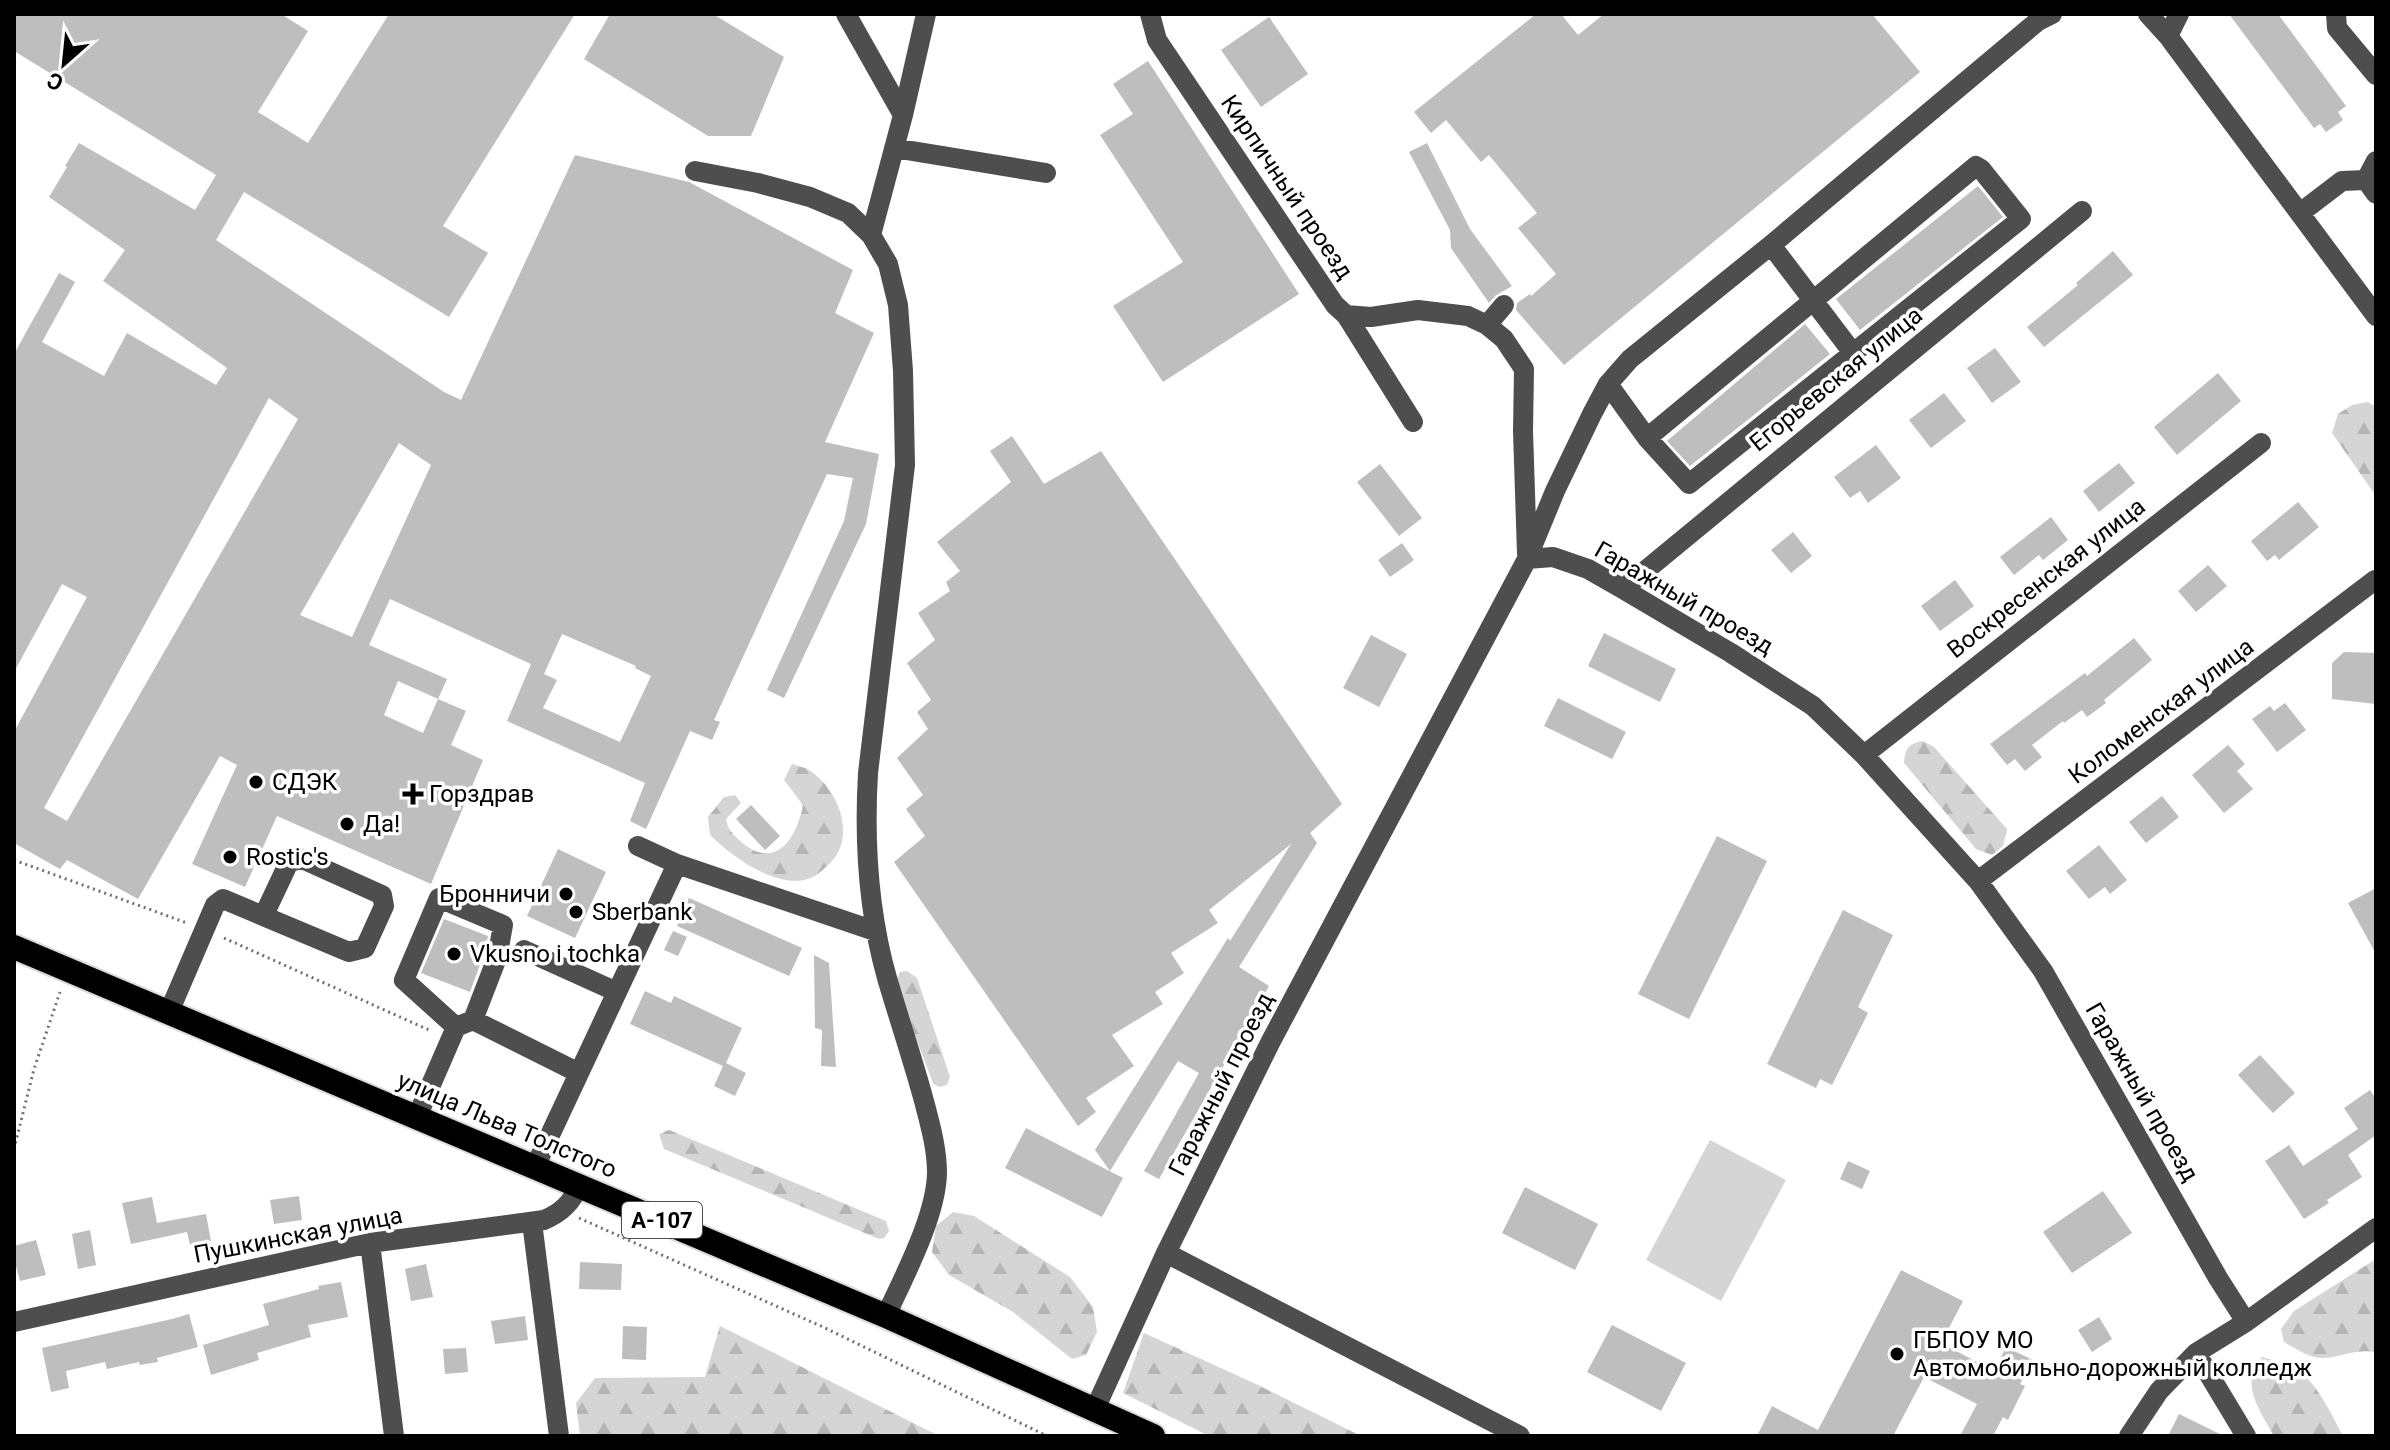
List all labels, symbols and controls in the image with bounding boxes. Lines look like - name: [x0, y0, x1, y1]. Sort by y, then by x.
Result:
- north arrow: [24, 24, 104, 104]
- text: С: [43, 67, 67, 96]
- street label: Кирпичный проезд: [1215, 90, 1359, 284]
- street label: Егорьевская улица: [1744, 301, 1928, 457]
- street label: Воскресенская улица: [1942, 492, 2150, 664]
- street label: Гаражный проезд: [1590, 535, 1778, 661]
- street label: Коломенская улица: [2063, 632, 2259, 790]
- place label: СДЭК: [272, 768, 338, 796]
- marker: СДЭК: [247, 773, 265, 791]
- place label: Горздрав: [429, 780, 534, 808]
- marker: Горздрав: [404, 785, 422, 803]
- place label: Да!: [363, 810, 400, 838]
- marker: Да!: [338, 815, 356, 833]
- place label: Rostic's: [246, 843, 329, 871]
- marker: Rostic's: [221, 848, 239, 866]
- place label: Бронничи: [439, 880, 550, 908]
- marker: Бронничи: [557, 885, 575, 903]
- place label: Sberbank: [592, 898, 693, 926]
- marker: Sberbank: [567, 903, 585, 921]
- place label: Vkusno i tochka: [470, 940, 640, 968]
- marker: Vkusno i tochka: [445, 945, 463, 963]
- street label: Гаражный проезд: [1163, 988, 1279, 1180]
- street label: Гаражный проезд: [2079, 998, 2205, 1186]
- street label: улица Льва Толстого: [393, 1066, 621, 1184]
- street label: Пушкинская улица: [191, 1201, 405, 1269]
- road number: А-107: [622, 1202, 702, 1238]
- place label: ГБПОУ МО Автомобильно-дорожный колледж: [1913, 1326, 2312, 1382]
- marker: ГБПОУ МО Автомобильно-дорожный колледж: [1888, 1345, 1906, 1363]

